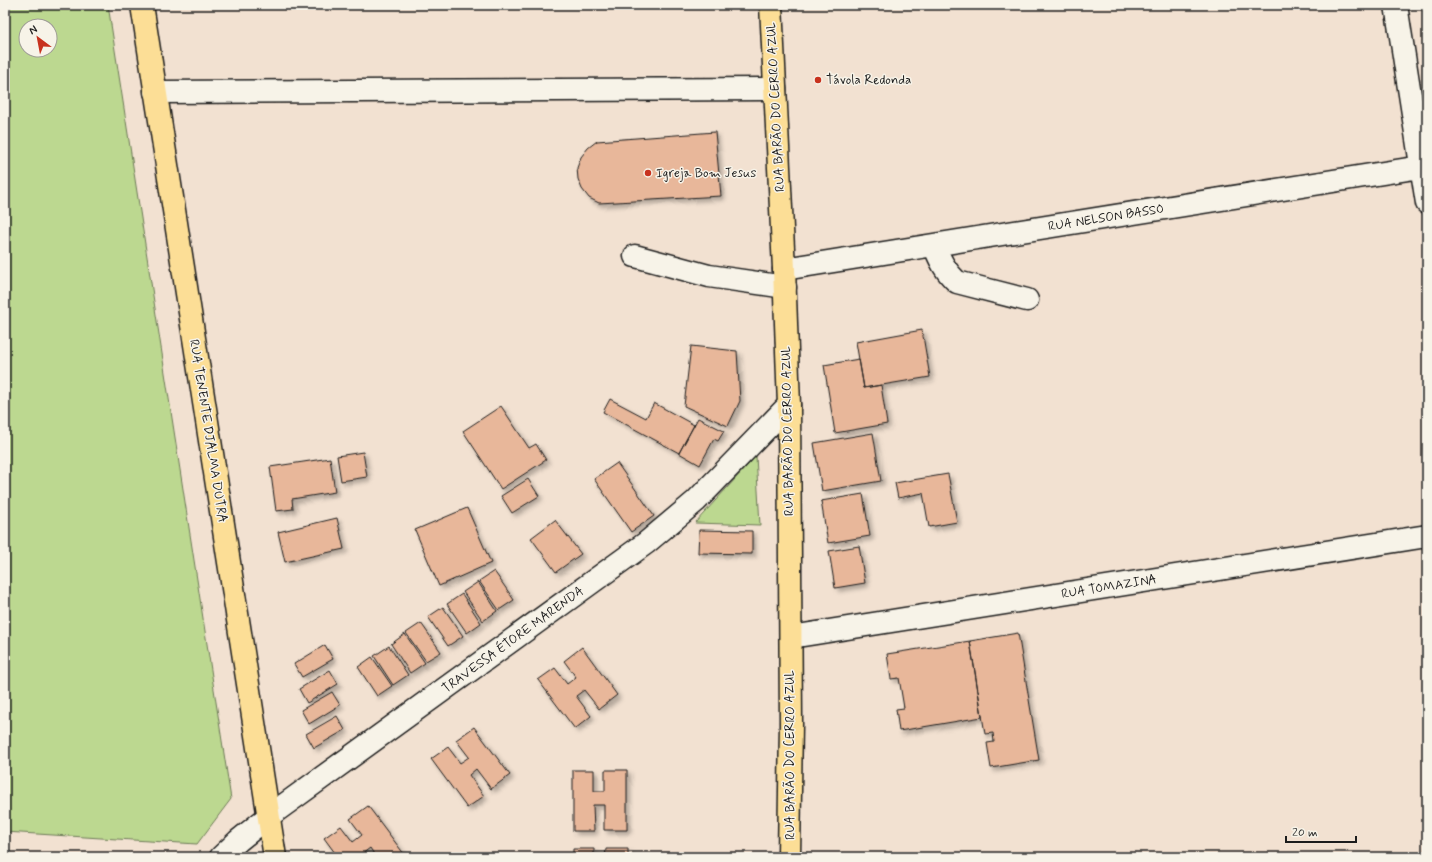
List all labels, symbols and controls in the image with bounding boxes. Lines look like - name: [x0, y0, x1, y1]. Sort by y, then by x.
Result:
- north arrow: [18, 18, 58, 58]
- street label: RUA BARÃO DO CERRO AZUL: [763, 21, 789, 192]
- text: N: [26, 22, 40, 38]
- place label: Távola Redonda: [826, 72, 911, 89]
- marker: Távola Redonda: [813, 75, 823, 85]
- place label: Igreja Bom Jesus: [656, 165, 756, 182]
- marker: Igreja Bom Jesus: [643, 168, 653, 178]
- street label: RUA NELSON BASSO: [1047, 200, 1165, 236]
- street label: RUA TENENTE DJALMA DUTRA: [185, 338, 231, 524]
- street label: RUA BARÃO DO CERRO AZUL: [778, 346, 798, 516]
- street label: RUA TOMAZINA: [1060, 571, 1158, 603]
- street label: TRAVESSA ÉTORE MARENDA: [438, 582, 587, 697]
- street label: RUA BARÃO DO CERRO AZUL: [782, 670, 799, 840]
- scale bar: [1286, 818, 1356, 844]
- text: 20 m: [1292, 825, 1318, 841]

